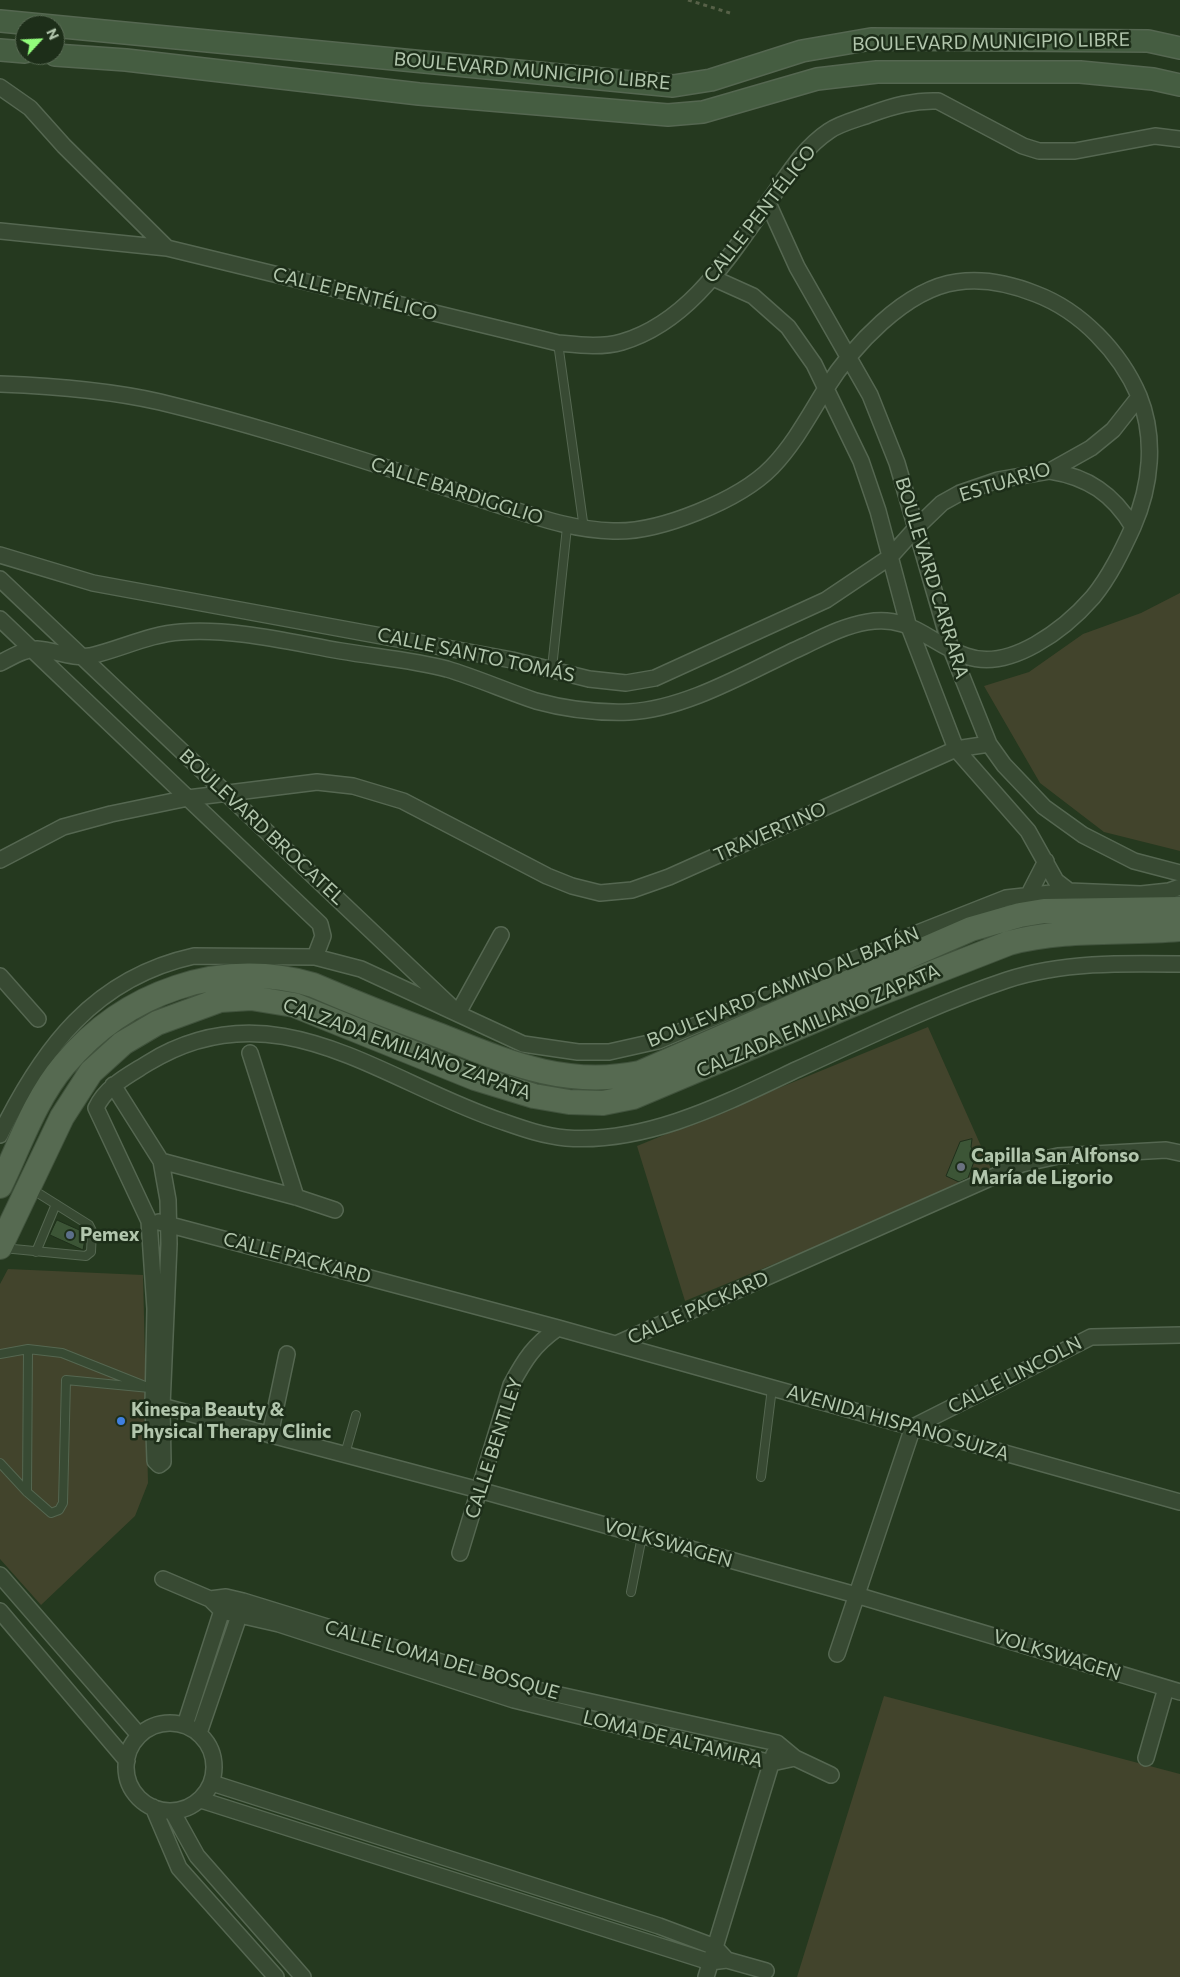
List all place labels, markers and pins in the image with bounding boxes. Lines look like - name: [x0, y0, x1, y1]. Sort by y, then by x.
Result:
- place label: Capilla San Alfonso María de Ligorio: [971, 1145, 1139, 1189]
- marker: Capilla San Alfonso María de Ligorio: [955, 1161, 967, 1173]
- place label: Pemex: [80, 1224, 139, 1246]
- marker: Pemex: [64, 1229, 76, 1241]
- place label: Kinespa Beauty & Physical Therapy Clinic: [131, 1399, 331, 1443]
- marker: Kinespa Beauty & Physical Therapy Clinic: [115, 1415, 127, 1427]

